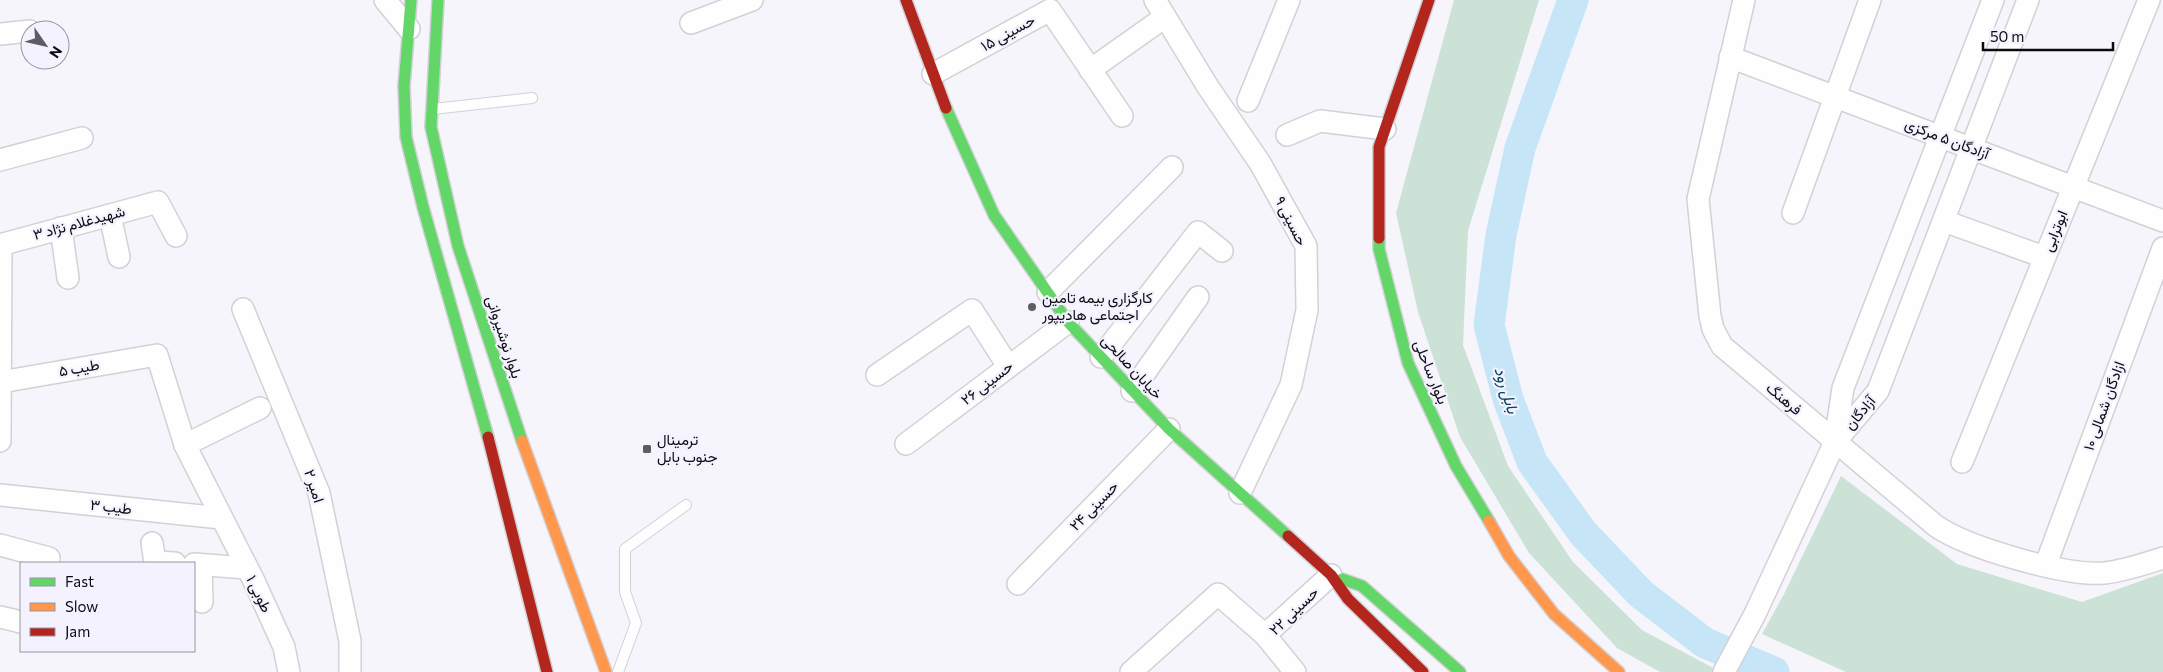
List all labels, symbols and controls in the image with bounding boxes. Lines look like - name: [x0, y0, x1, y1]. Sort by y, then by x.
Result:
- street label: حسینی ۱۵: [977, 10, 1039, 56]
- north arrow: [20, 20, 70, 70]
- scale bar: [1983, 20, 2113, 52]
- text: 50 m: [1990, 27, 2024, 45]
- text: N: [46, 43, 66, 62]
- street label: آزادگان ۵ مرکزی: [1902, 114, 1993, 165]
- street label: حسینی ٩: [1270, 193, 1312, 249]
- street label: شهیدغلام نژاد ۳: [31, 201, 127, 245]
- street label: ابوترابی: [2038, 207, 2072, 255]
- place label: کارگزاری بیمه تامین اجتماعی هادیپور: [1041, 288, 1153, 325]
- street label: بلوار نوشیروانی: [481, 293, 527, 381]
- marker: کارگزاری بیمه تامین اجتماعی هادیپور: [1026, 301, 1038, 313]
- street label: خيابان صالحی: [1097, 330, 1167, 404]
- street label: بلوار ساحلی: [1409, 337, 1453, 407]
- street label: طیب ۵: [57, 355, 101, 380]
- street label: حسینی ۲۶: [957, 356, 1017, 410]
- street label: ازادگان شمالی ۱۰: [2079, 359, 2129, 453]
- water label: بابل رود: [1490, 364, 1524, 417]
- street label: فرهنگ: [1762, 378, 1806, 419]
- street label: آزادگان: [1840, 391, 1880, 434]
- place label: ترمینال جنوب بابل: [657, 430, 718, 466]
- marker: ترمینال جنوب بابل: [641, 443, 653, 455]
- street label: امیر ۲: [300, 467, 329, 505]
- street label: حسینی ۲۴: [1065, 477, 1123, 535]
- street label: طیب ۳: [89, 495, 133, 518]
- legend: [20, 562, 195, 652]
- text: Fast: [65, 572, 94, 590]
- street label: طوبی ۱: [241, 572, 277, 616]
- street label: حسینی ۲۲: [1265, 582, 1323, 640]
- text: Slow: [65, 597, 98, 615]
- text: Jam: [65, 622, 90, 640]

